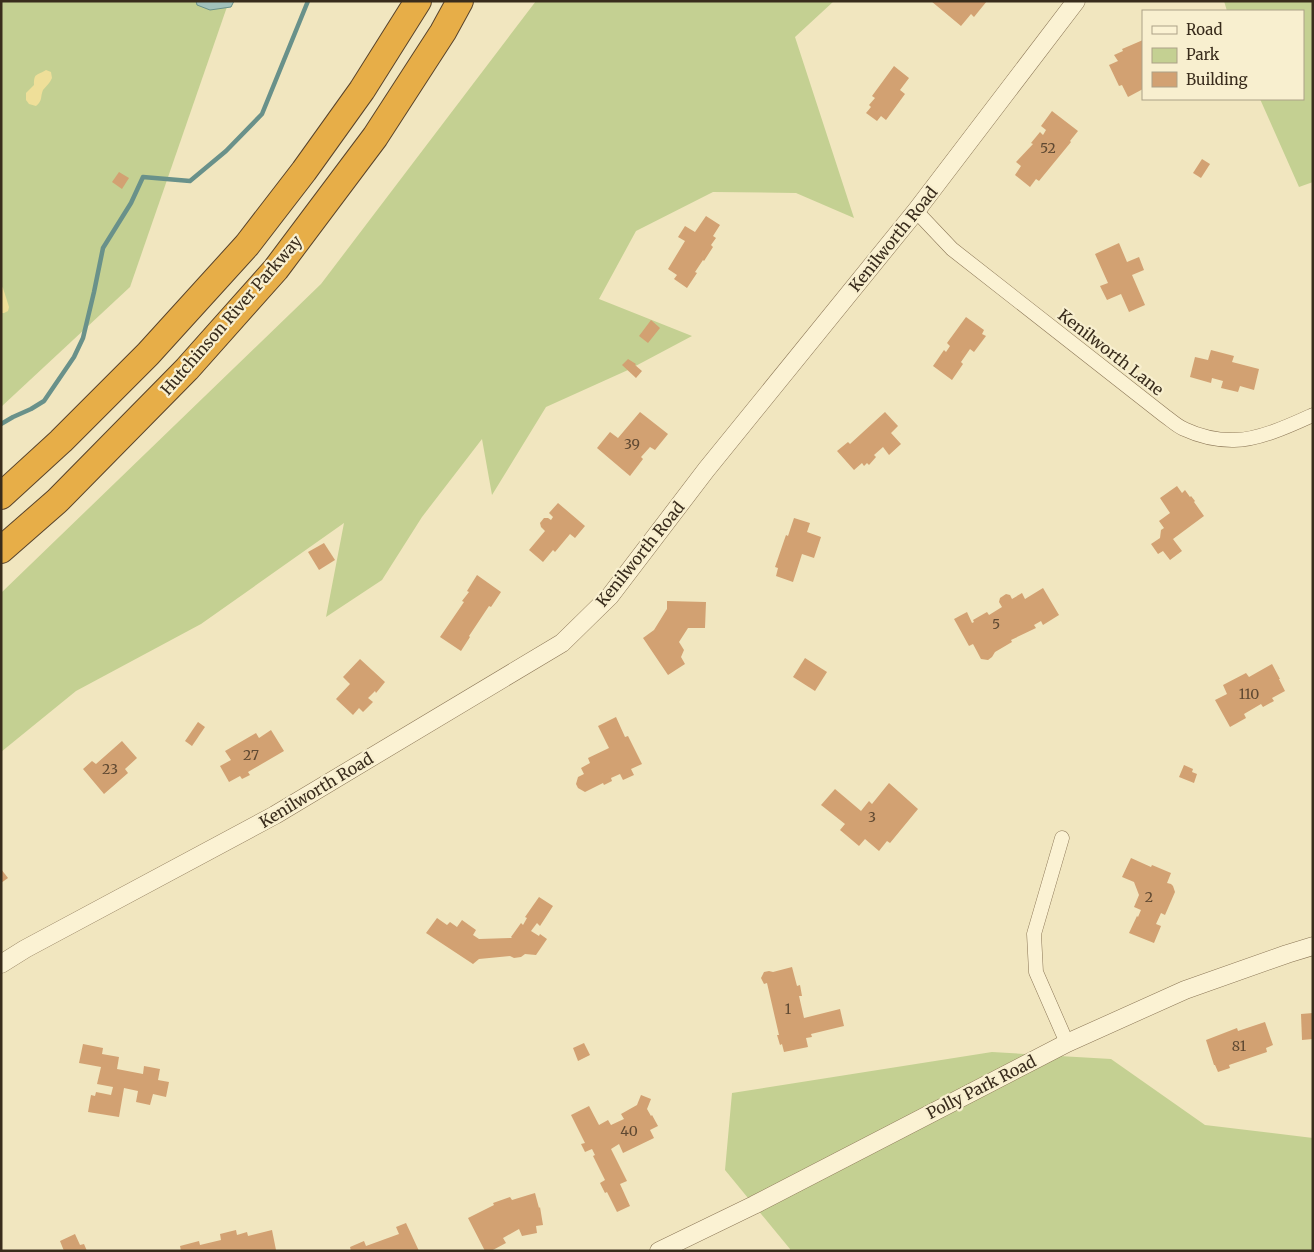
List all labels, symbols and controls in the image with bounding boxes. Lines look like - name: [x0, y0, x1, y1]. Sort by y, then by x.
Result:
- legend: [1142, 10, 1304, 100]
- text: Road: [1186, 20, 1222, 39]
- text: Park: [1186, 45, 1220, 64]
- text: Building: [1186, 70, 1248, 89]
- house number: 52: [1040, 139, 1056, 157]
- street label: Kenilworth Road: [845, 182, 942, 296]
- street label: Hutchinson River Parkway: [156, 231, 306, 399]
- street label: Kenilworth Lane: [1054, 305, 1168, 399]
- house number: 39: [624, 435, 640, 453]
- street label: Kenilworth Road: [592, 497, 689, 611]
- house number: 5: [992, 615, 1000, 633]
- house number: 110: [1239, 685, 1259, 703]
- house number: 27: [243, 746, 259, 764]
- street label: Kenilworth Road: [255, 748, 377, 832]
- house number: 23: [102, 760, 118, 778]
- house number: 3: [868, 808, 876, 826]
- house number: 2: [1145, 888, 1153, 906]
- house number: 1: [785, 1000, 791, 1018]
- house number: 81: [1232, 1037, 1246, 1055]
- street label: Polly Park Road: [923, 1051, 1039, 1123]
- house number: 40: [620, 1122, 638, 1140]

